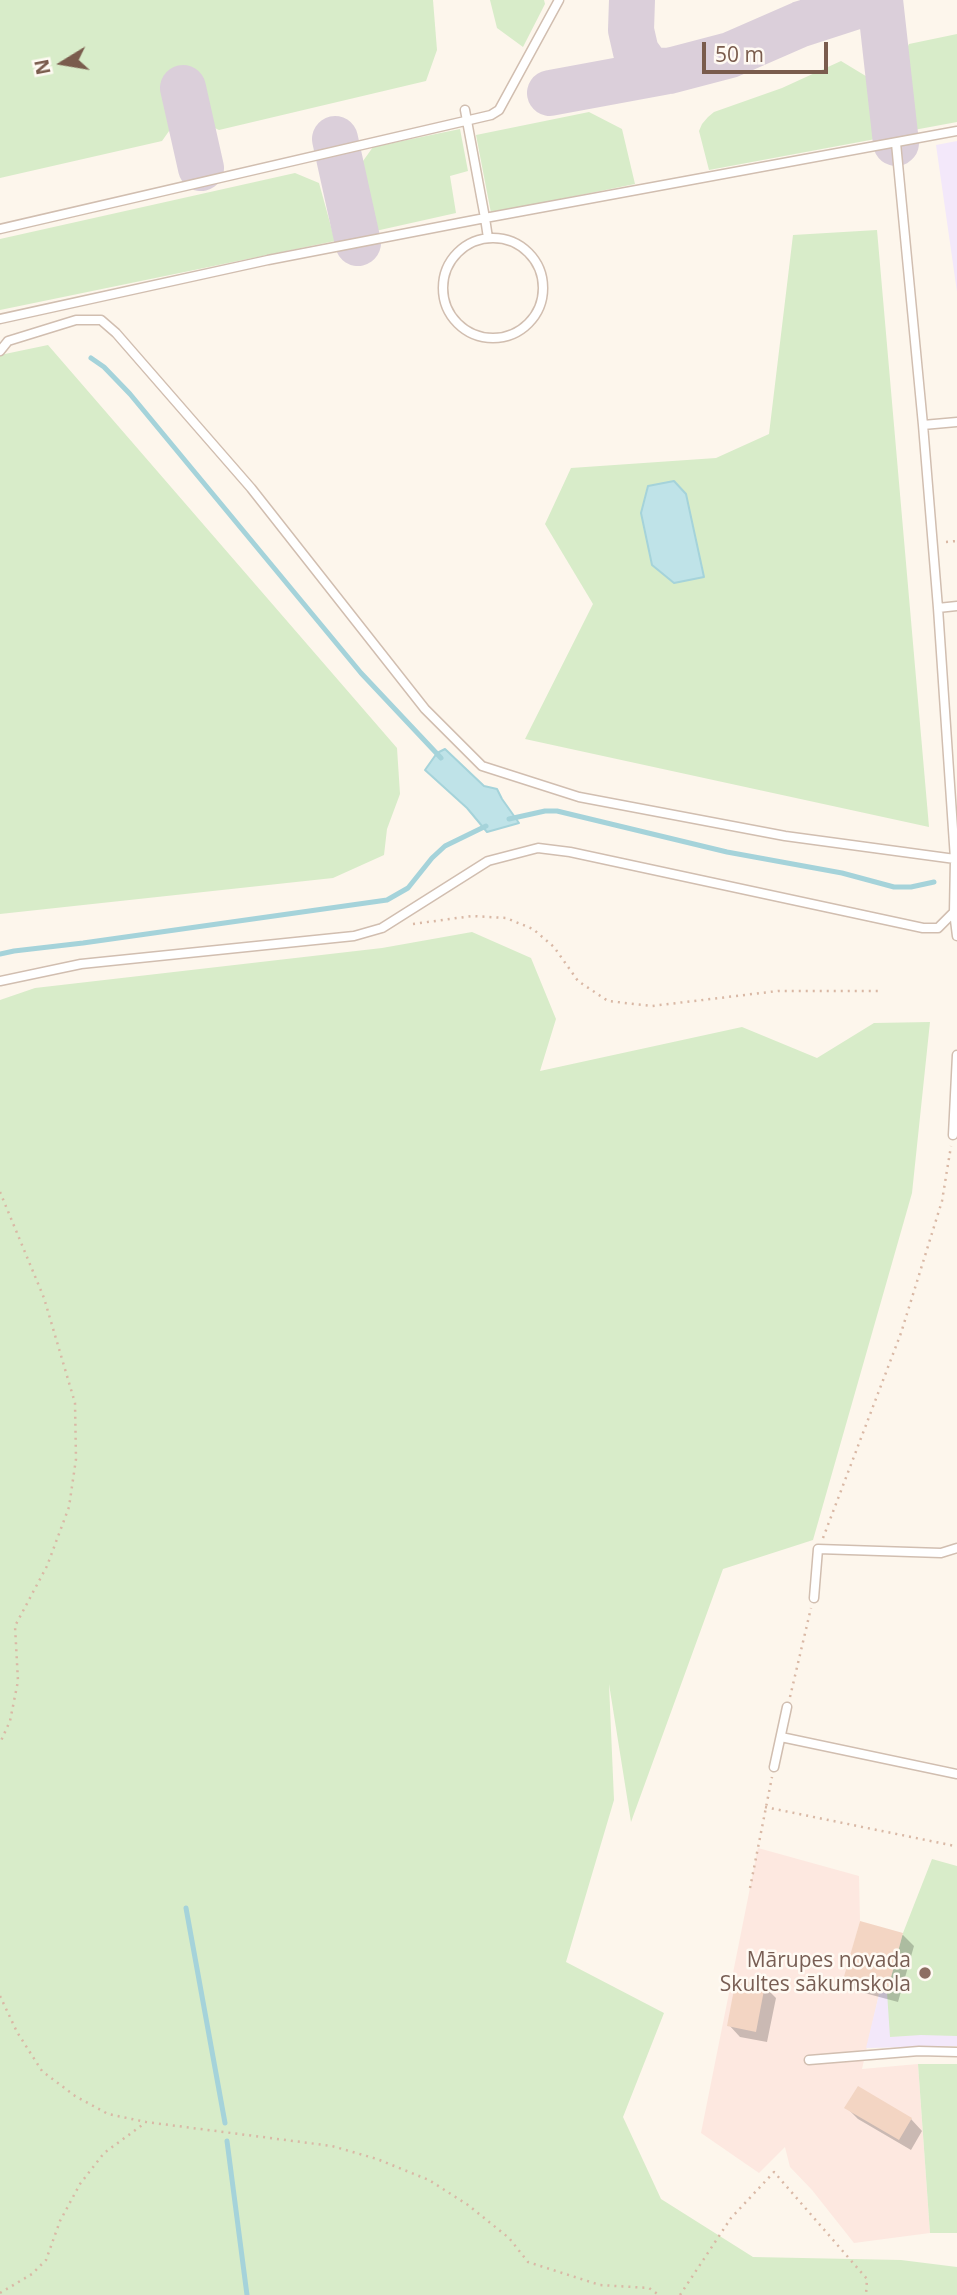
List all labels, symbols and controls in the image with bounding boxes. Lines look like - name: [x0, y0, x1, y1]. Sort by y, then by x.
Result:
- north arrow: [28, 28, 98, 98]
- scale bar: [705, 28, 831, 72]
- text: 50 m: [715, 40, 764, 68]
- text: N: [28, 57, 57, 77]
- place label: Mārupes novada Skultes sākumskola: [720, 1948, 911, 1998]
- marker: Mārupes novada Skultes sākumskola: [917, 1965, 933, 1981]

